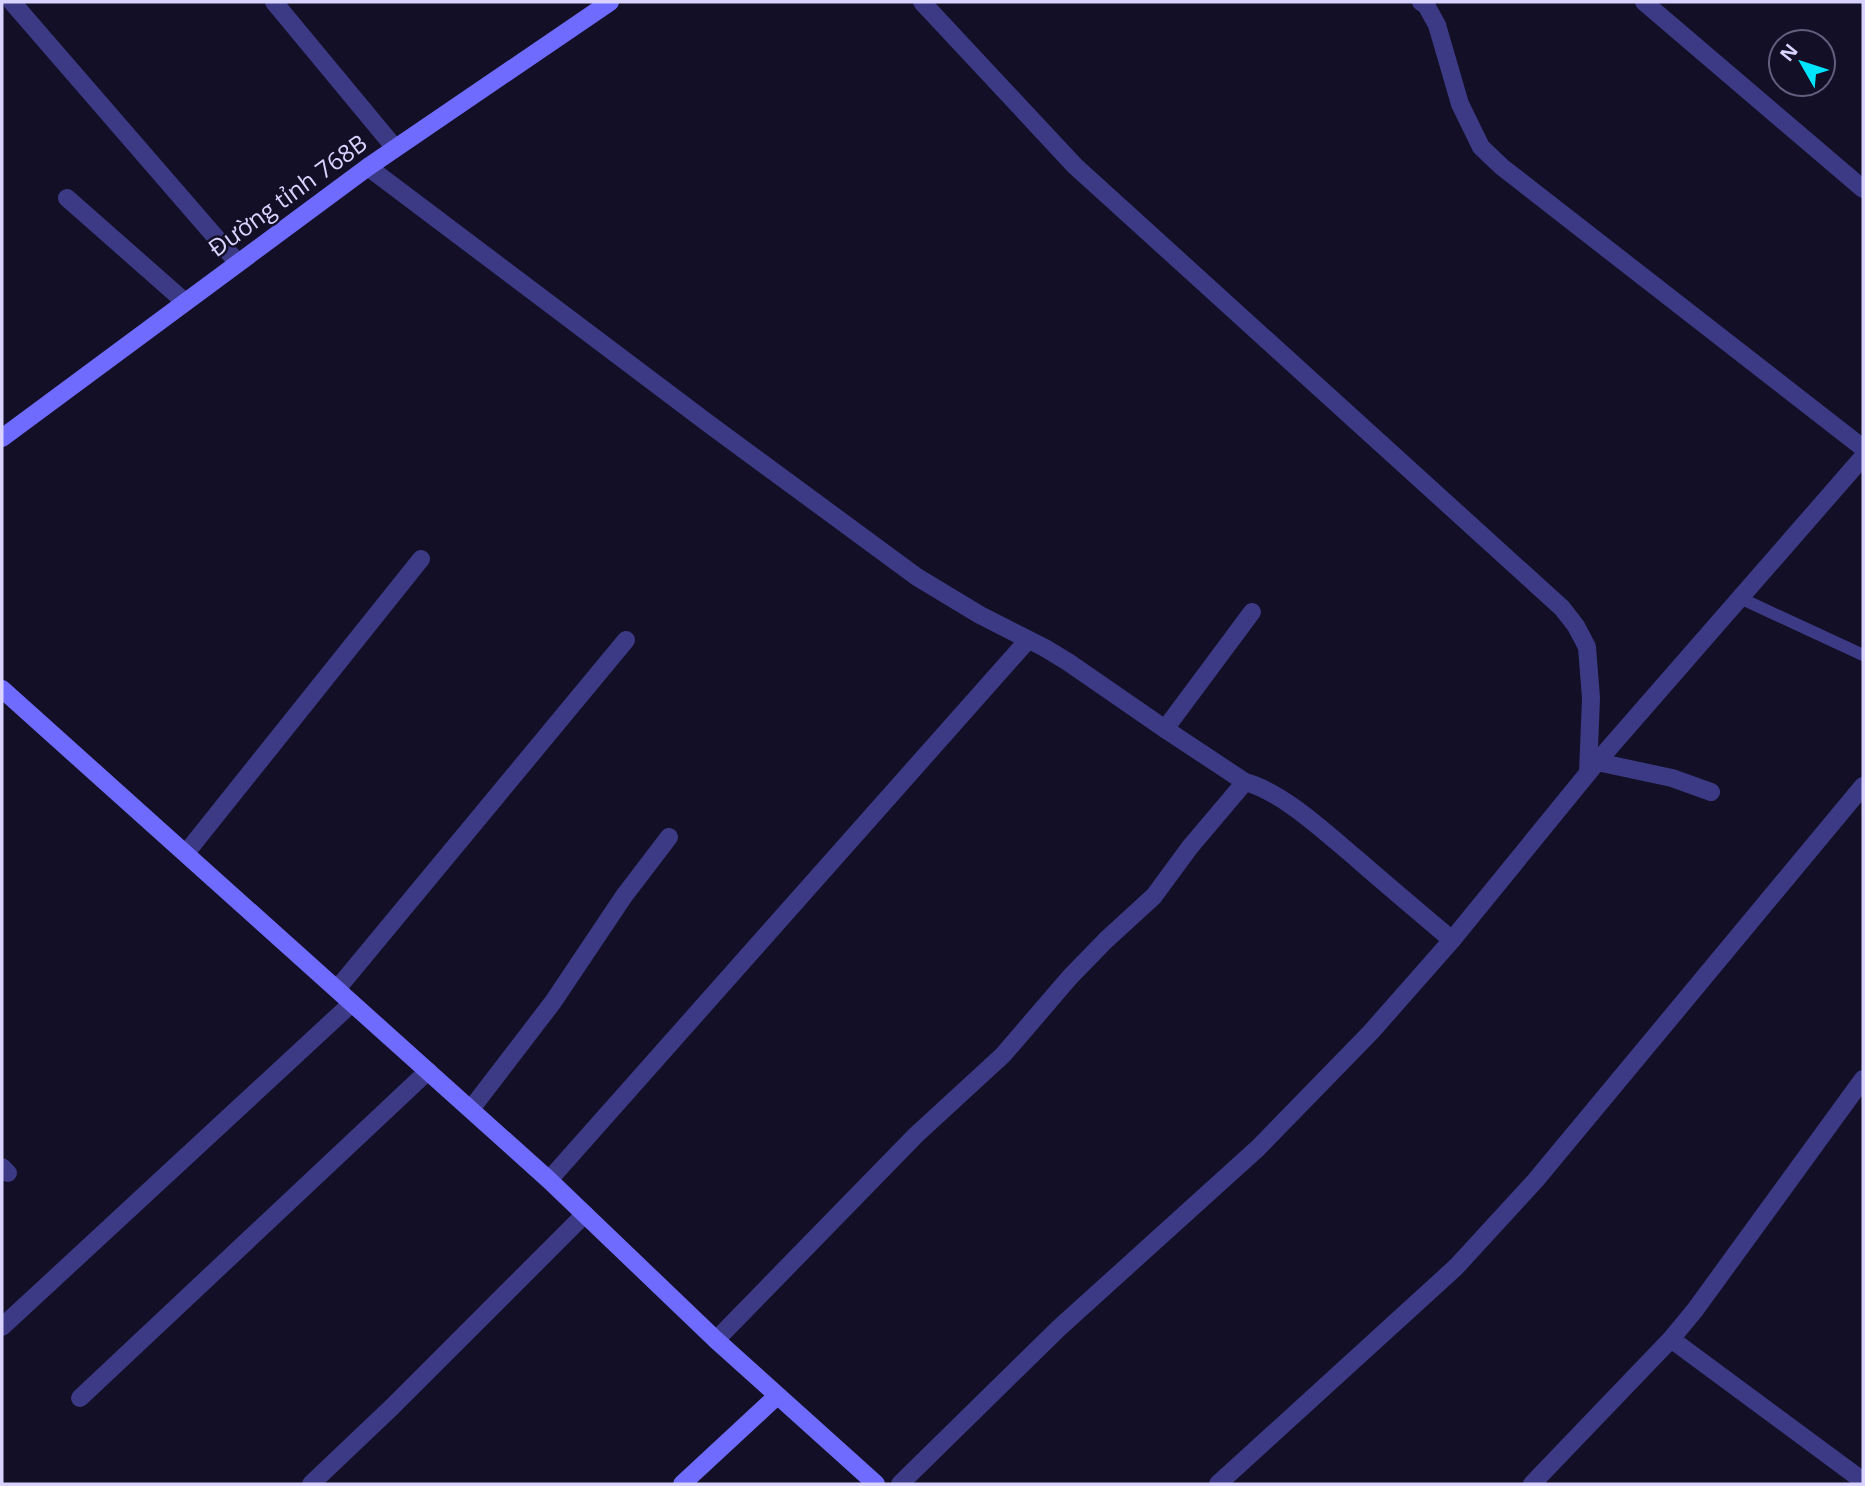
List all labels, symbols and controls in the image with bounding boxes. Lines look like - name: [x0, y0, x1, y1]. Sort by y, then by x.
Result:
- north arrow: [1767, 28, 1837, 98]
- text: N: [1774, 38, 1804, 66]
- street label: Đường tỉnh 768B: [201, 126, 373, 264]

